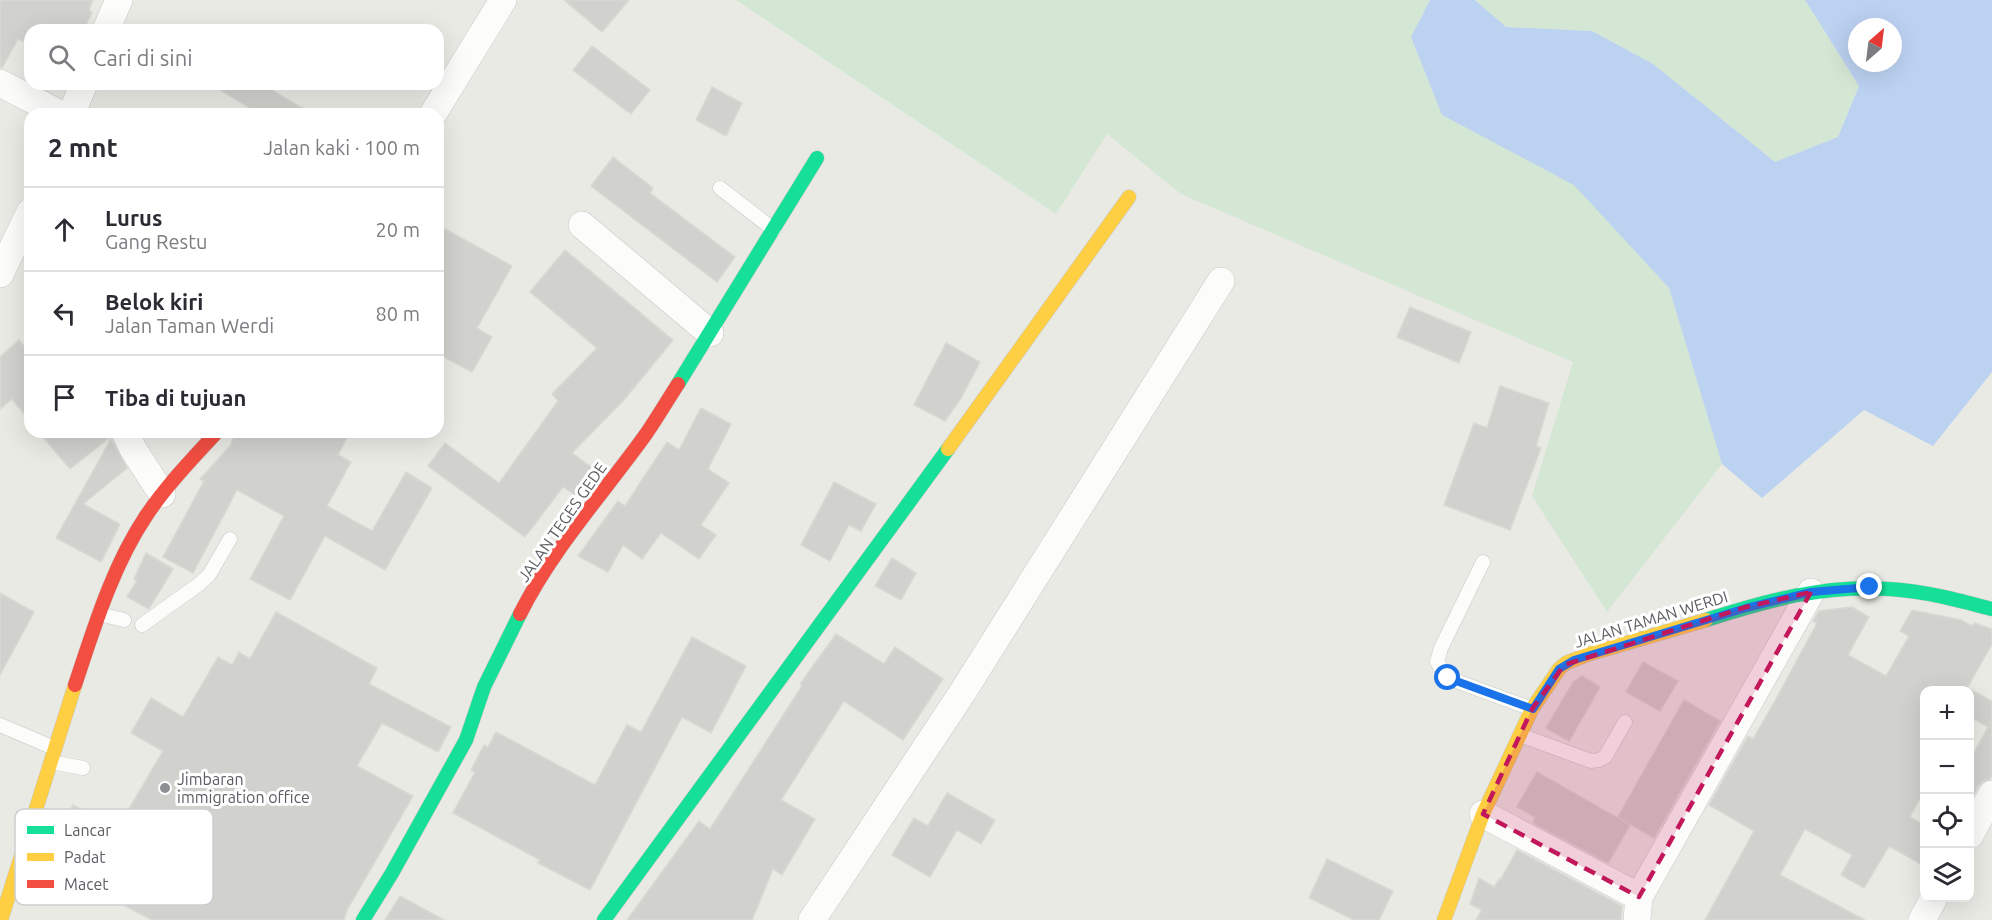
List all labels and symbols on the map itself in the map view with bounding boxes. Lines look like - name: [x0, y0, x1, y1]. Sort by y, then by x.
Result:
- north arrow: [1848, 18, 1902, 72]
- street label: JALAN TEGES GEDE: [514, 459, 610, 585]
- route end: [1856, 573, 1882, 599]
- street label: JALAN TAMAN WERDI: [1572, 587, 1730, 651]
- route start: [1434, 664, 1460, 690]
- place label: Jimbaran immigration office: [177, 770, 310, 806]
- marker: Jimbaran immigration office: [158, 781, 172, 795]
- legend: [15, 809, 213, 905]
- text: Lancar: [64, 821, 111, 839]
- text: Padat: [64, 848, 106, 866]
- text: Macet: [64, 875, 109, 893]

